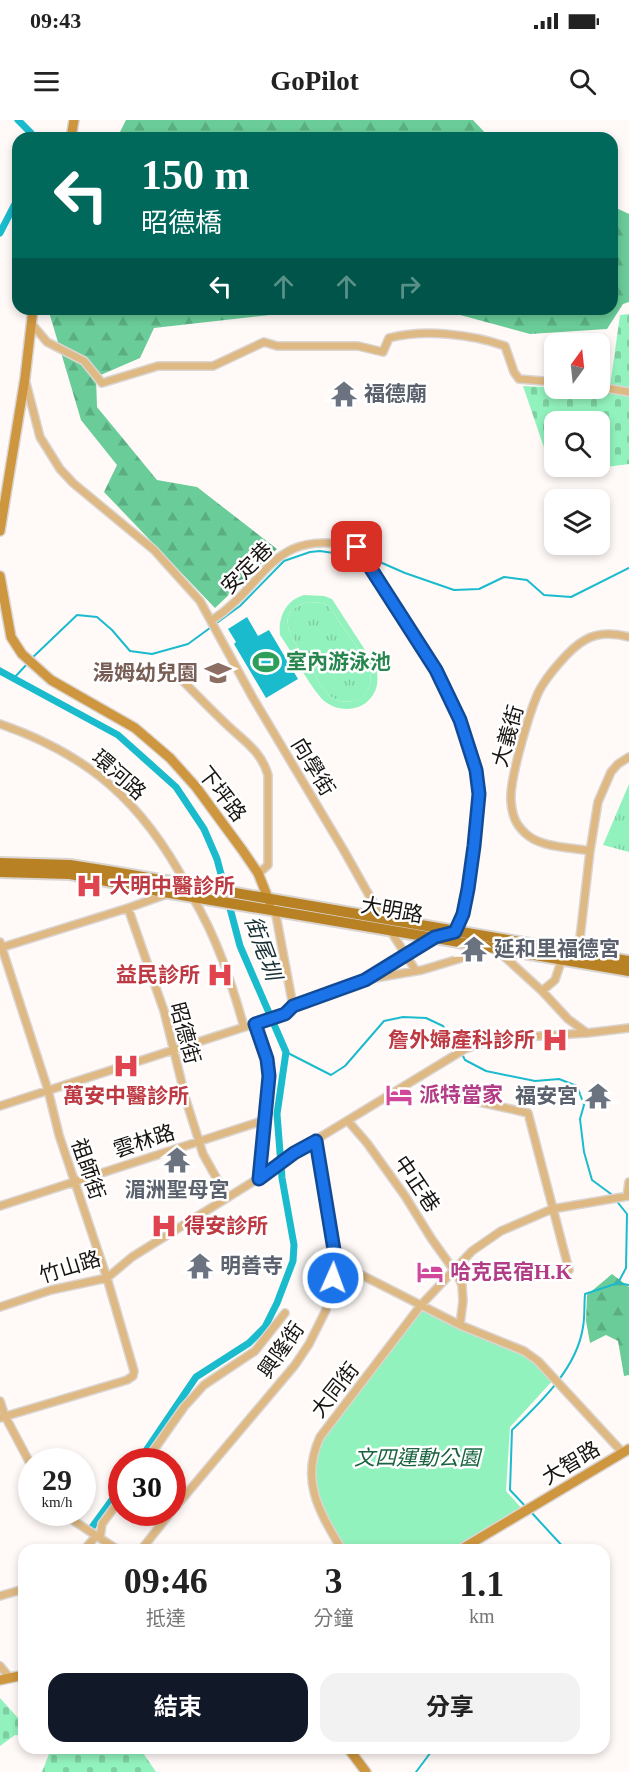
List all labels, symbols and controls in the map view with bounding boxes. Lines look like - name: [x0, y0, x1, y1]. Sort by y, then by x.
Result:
- text: 09:43: [30, 8, 81, 33]
- icon: menu: [30, 65, 63, 98]
- icon: search: [566, 65, 599, 98]
- text: GoPilot: [270, 66, 359, 96]
- text: 150 m: [141, 152, 250, 198]
- icon: left: [42, 156, 120, 234]
- text: 昭德橋: [141, 208, 222, 238]
- icon: left: [204, 270, 237, 303]
- icon: ahead: [267, 270, 300, 303]
- icon: ahead: [330, 270, 363, 303]
- icon: right: [393, 270, 426, 303]
- north arrow: [544, 333, 610, 399]
- map controls: [544, 333, 610, 555]
- temple icon: 福德廟: [329, 379, 359, 409]
- place label: 福德廟: [364, 382, 427, 406]
- button: search: [544, 411, 610, 477]
- button: layers: [544, 489, 610, 555]
- pin: [331, 521, 382, 572]
- icon: arrive: [340, 530, 373, 563]
- street label: 安定巷: [216, 537, 278, 599]
- sports icon: 室內游泳池: [251, 647, 281, 677]
- place label: 室內游泳池: [286, 650, 391, 674]
- school or university icon: 湯姆幼兒園: [203, 658, 233, 688]
- place label: 湯姆幼兒園: [93, 661, 198, 685]
- street label: 大義街: [488, 702, 528, 770]
- street label: 向學街: [286, 734, 340, 800]
- street label: 環河路: [87, 745, 151, 805]
- street label: 下坪路: [193, 762, 251, 826]
- hospital icon: 大明中醫診所: [74, 871, 104, 901]
- place label: 大明中醫診所: [109, 874, 235, 898]
- street label: 大明路: [359, 893, 425, 927]
- water label: 街尾圳: [240, 913, 287, 986]
- temple icon: 延和里福德宮: [459, 934, 489, 964]
- place label: 延和里福德宮: [494, 937, 620, 961]
- hospital icon: 益民診所: [205, 960, 235, 990]
- place label: 益民診所: [116, 963, 200, 987]
- street label: 昭德街: [165, 999, 205, 1067]
- hospital icon: 詹外婦產科診所: [540, 1025, 570, 1055]
- place label: 詹外婦產科診所: [388, 1028, 535, 1052]
- hospital icon: 萬安中醫診所: [111, 1051, 141, 1081]
- hotel icon: 派特當家: [384, 1080, 414, 1110]
- temple icon: 福安宮: [583, 1081, 613, 1111]
- place label: 派特當家: [419, 1083, 503, 1107]
- place label: 萬安中醫診所: [63, 1084, 189, 1108]
- place label: 福安宮: [515, 1084, 578, 1108]
- street label: 雲林路: [110, 1120, 178, 1162]
- street label: 祖師街: [66, 1135, 110, 1203]
- temple icon: 湄洲聖母宮: [162, 1145, 192, 1175]
- street label: 中正巷: [389, 1151, 445, 1217]
- place label: 湄洲聖母宮: [125, 1178, 230, 1202]
- hospital icon: 得安診所: [149, 1211, 179, 1241]
- place label: 得安診所: [184, 1214, 268, 1238]
- street label: 竹山路: [36, 1246, 104, 1288]
- position arrow: [301, 1246, 365, 1310]
- temple icon: 明善寺: [185, 1251, 215, 1281]
- place label: 明善寺: [220, 1254, 283, 1278]
- hotel icon: 哈克民宿H.K: [415, 1257, 445, 1287]
- place label: 哈克民宿H.K: [450, 1260, 573, 1284]
- street label: 興隆街: [253, 1317, 309, 1383]
- street label: 大同街: [306, 1358, 364, 1422]
- street label: 大智路: [538, 1436, 604, 1490]
- park label: 文四運動公園: [354, 1446, 483, 1470]
- speed limit sign: 30: [108, 1448, 186, 1526]
- text: 29: [42, 1463, 72, 1496]
- text: km/h: [42, 1494, 72, 1510]
- text: 09:46: [124, 1561, 208, 1601]
- text: 3: [325, 1561, 343, 1601]
- text: 1.1: [459, 1564, 504, 1604]
- text: km: [469, 1605, 495, 1627]
- text: 抵達: [146, 1607, 186, 1629]
- text: 分鐘: [314, 1607, 354, 1629]
- button: 結束: [48, 1673, 308, 1742]
- button: 分享: [320, 1673, 580, 1742]

